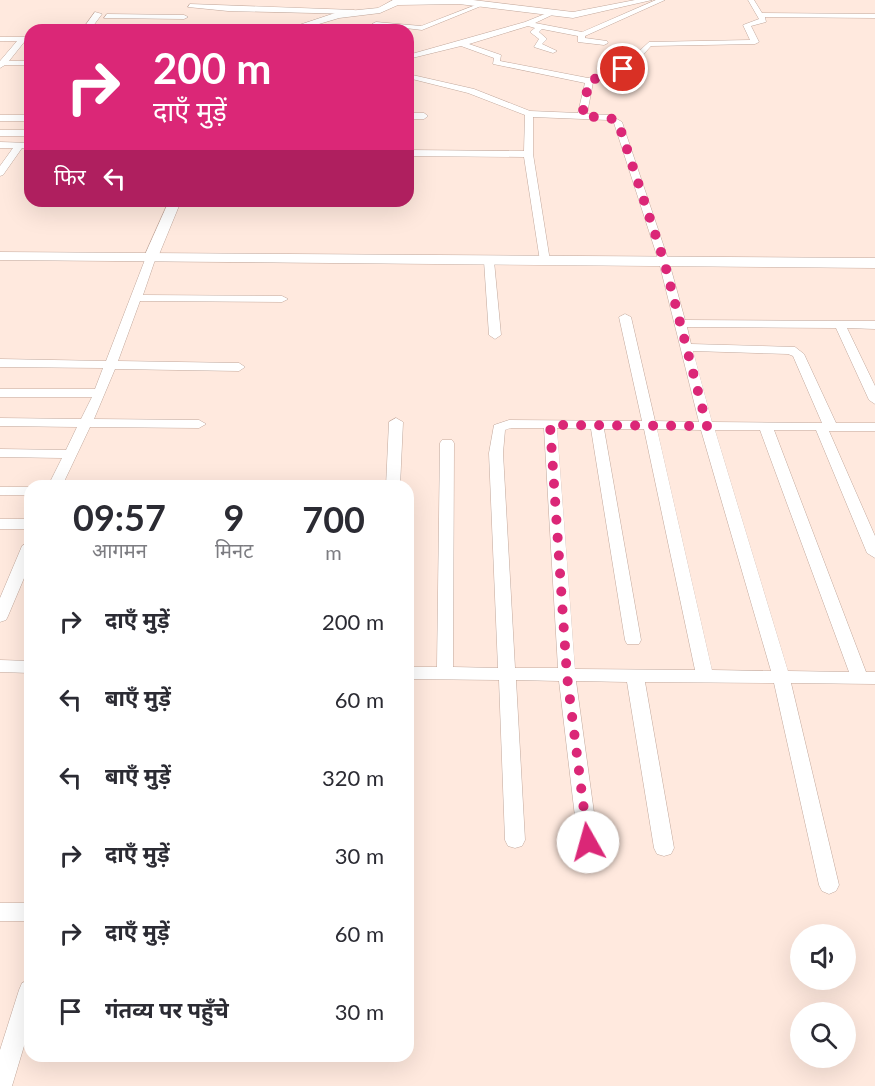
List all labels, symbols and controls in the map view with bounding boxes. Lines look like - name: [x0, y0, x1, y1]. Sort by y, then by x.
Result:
- text: 200 m: [153, 43, 271, 93]
- pin: [597, 43, 648, 94]
- icon: right: [54, 48, 132, 126]
- icon: arrive: [606, 52, 639, 85]
- text: दाएँ मुड़ें: [153, 94, 227, 127]
- icon: left: [98, 162, 131, 195]
- text: फिर: [54, 163, 86, 190]
- text: 09:57: [73, 495, 166, 539]
- text: 9: [224, 495, 245, 539]
- text: 700: [302, 497, 365, 541]
- text: आगमन: [92, 538, 147, 562]
- text: मिनट: [215, 538, 253, 562]
- text: m: [325, 540, 342, 564]
- icon: right: [54, 605, 87, 638]
- text: दाएँ मुड़ें: [105, 606, 169, 633]
- text: 200 m: [322, 608, 384, 635]
- icon: left: [54, 683, 87, 716]
- text: बाएँ मुड़ें: [105, 684, 171, 711]
- text: 60 m: [335, 686, 384, 713]
- icon: left: [54, 761, 87, 794]
- text: बाएँ मुड़ें: [105, 762, 171, 789]
- text: 320 m: [322, 764, 384, 791]
- position arrow: [556, 810, 620, 874]
- icon: right: [54, 839, 87, 872]
- text: दाएँ मुड़ें: [105, 840, 169, 867]
- text: 30 m: [335, 842, 384, 869]
- icon: right: [54, 917, 87, 950]
- text: दाएँ मुड़ें: [105, 918, 169, 945]
- text: 60 m: [335, 920, 384, 947]
- map controls: [790, 924, 856, 1068]
- button: sound: [790, 924, 856, 990]
- icon: arrive: [54, 995, 87, 1028]
- text: गंतव्य पर पहुँचे: [105, 996, 229, 1023]
- text: 30 m: [335, 998, 384, 1025]
- button: search: [790, 1002, 856, 1068]

